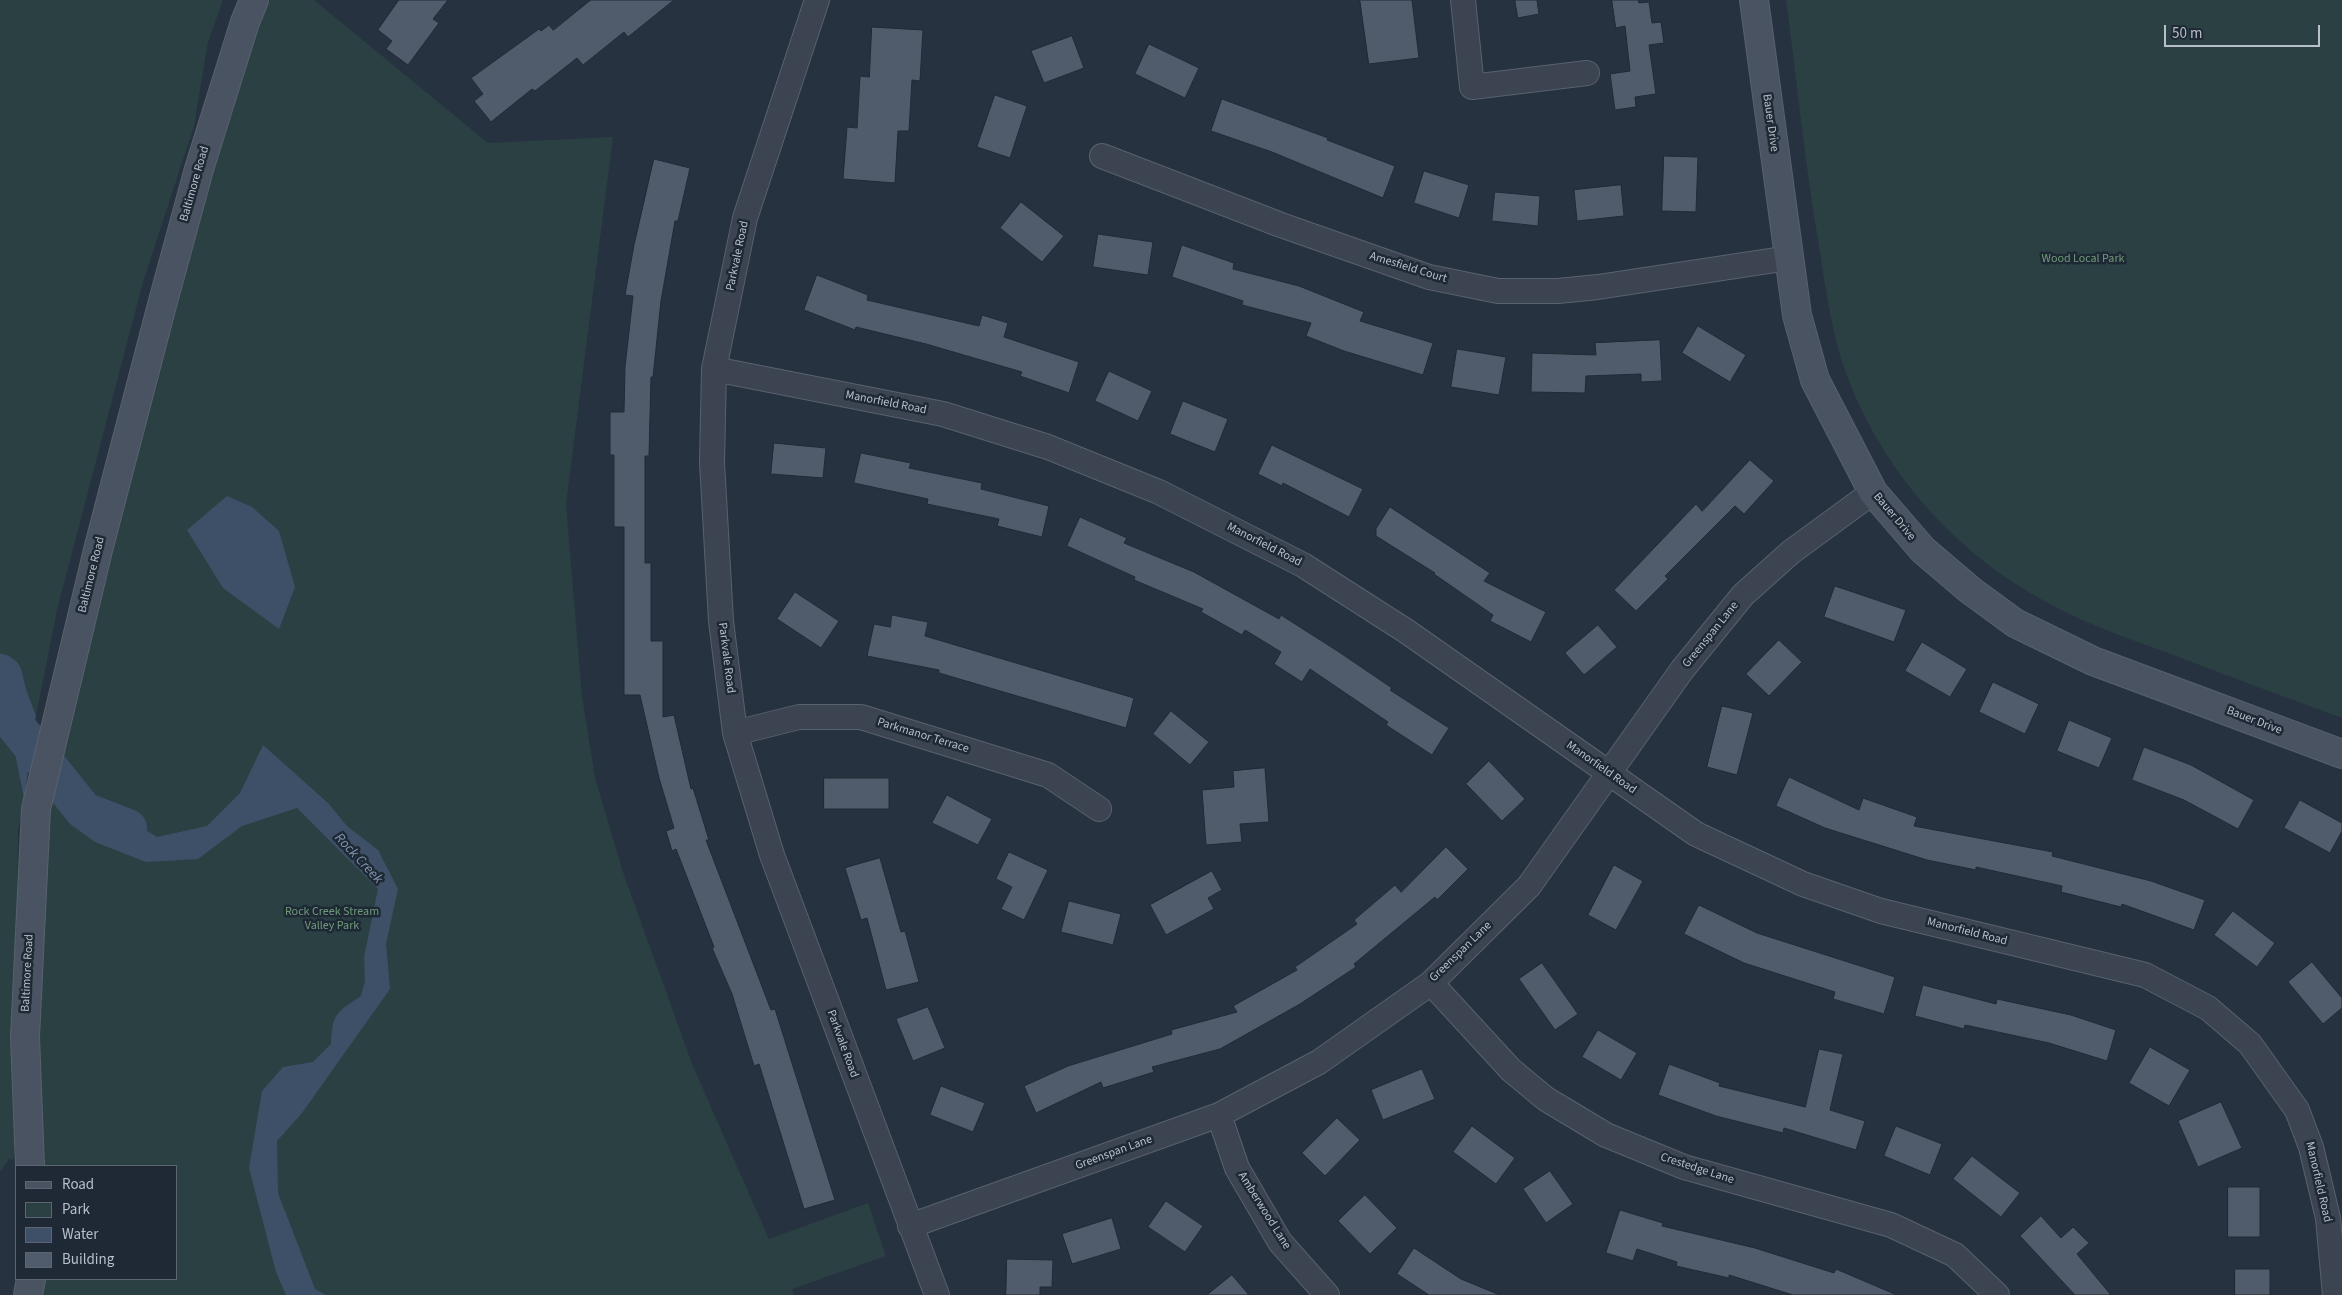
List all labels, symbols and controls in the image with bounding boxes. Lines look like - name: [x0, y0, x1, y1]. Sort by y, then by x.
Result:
- scale bar: [2167, 15, 2323, 47]
- text: 50 m: [2172, 23, 2202, 44]
- street label: Bauer Drive: [1759, 93, 1781, 153]
- street label: Baltimore Road: [177, 145, 213, 223]
- street label: Parkvale Road: [724, 220, 752, 292]
- street label: Amesfield Court: [1368, 249, 1448, 287]
- park label: Wood Local Park: [2042, 252, 2124, 266]
- street label: Manorfield Road: [844, 388, 928, 418]
- street label: Bauer Drive: [1870, 490, 1918, 544]
- street label: Manorfield Road: [1224, 520, 1304, 570]
- street label: Baltimore Road: [76, 536, 108, 614]
- street label: Greenspan Lane: [1680, 599, 1742, 671]
- street label: Parkvale Road: [715, 622, 737, 694]
- street label: Bauer Drive: [2224, 704, 2284, 738]
- street label: Parkmanor Terrace: [876, 715, 970, 757]
- street label: Manorfield Road: [1563, 739, 1639, 797]
- water label: Rock Creek: [330, 830, 386, 888]
- park label: Rock Creek Stream Valley Park: [285, 905, 379, 933]
- street label: Manorfield Road: [1925, 915, 2009, 949]
- street label: Greenspan Lane: [1427, 919, 1495, 985]
- street label: Baltimore Road: [19, 934, 37, 1012]
- street label: Parkvale Road: [823, 1008, 861, 1080]
- street label: Greenspan Lane: [1074, 1132, 1154, 1174]
- street label: Manorfield Road: [2302, 1140, 2334, 1224]
- street label: Crestedge Lane: [1658, 1150, 1736, 1188]
- legend: [15, 1165, 178, 1280]
- street label: Amberwood Lane: [1234, 1170, 1294, 1252]
- text: Road: [62, 1174, 94, 1195]
- text: Park: [62, 1199, 90, 1220]
- text: Water: [62, 1224, 98, 1245]
- text: Building: [62, 1249, 114, 1270]

